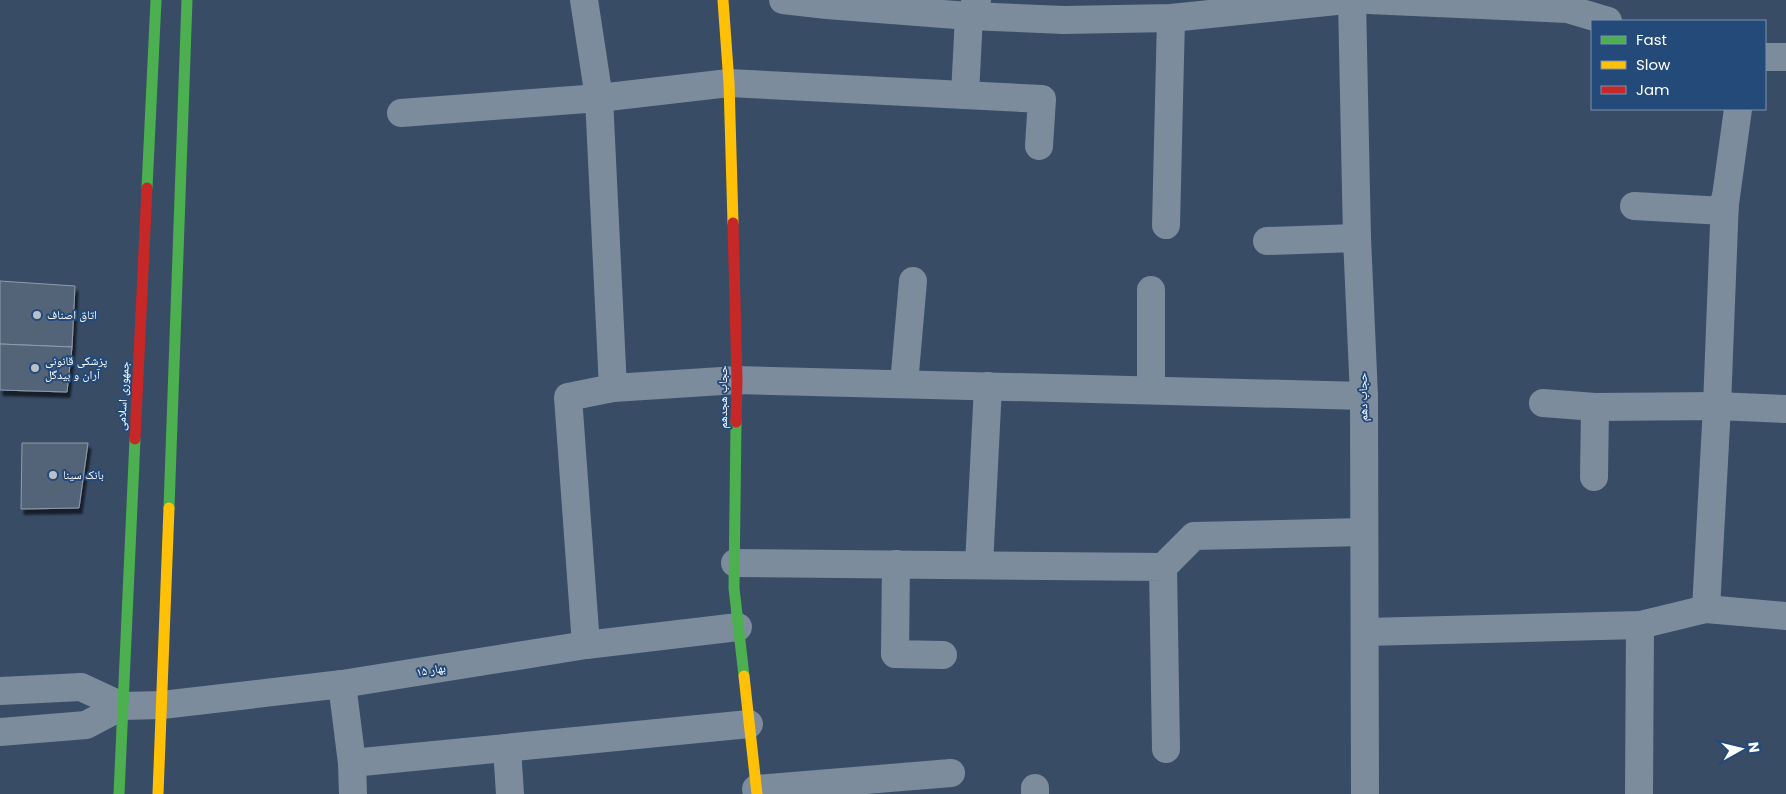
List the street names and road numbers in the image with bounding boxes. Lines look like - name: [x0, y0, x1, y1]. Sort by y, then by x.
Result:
- street label: جمهوری اسلامی: [112, 360, 133, 431]
- street label: حجاب هجدهم: [714, 365, 731, 429]
- street label: حجاب دهم: [1354, 372, 1371, 421]
- street label: بهار ۱۵: [415, 659, 447, 680]

